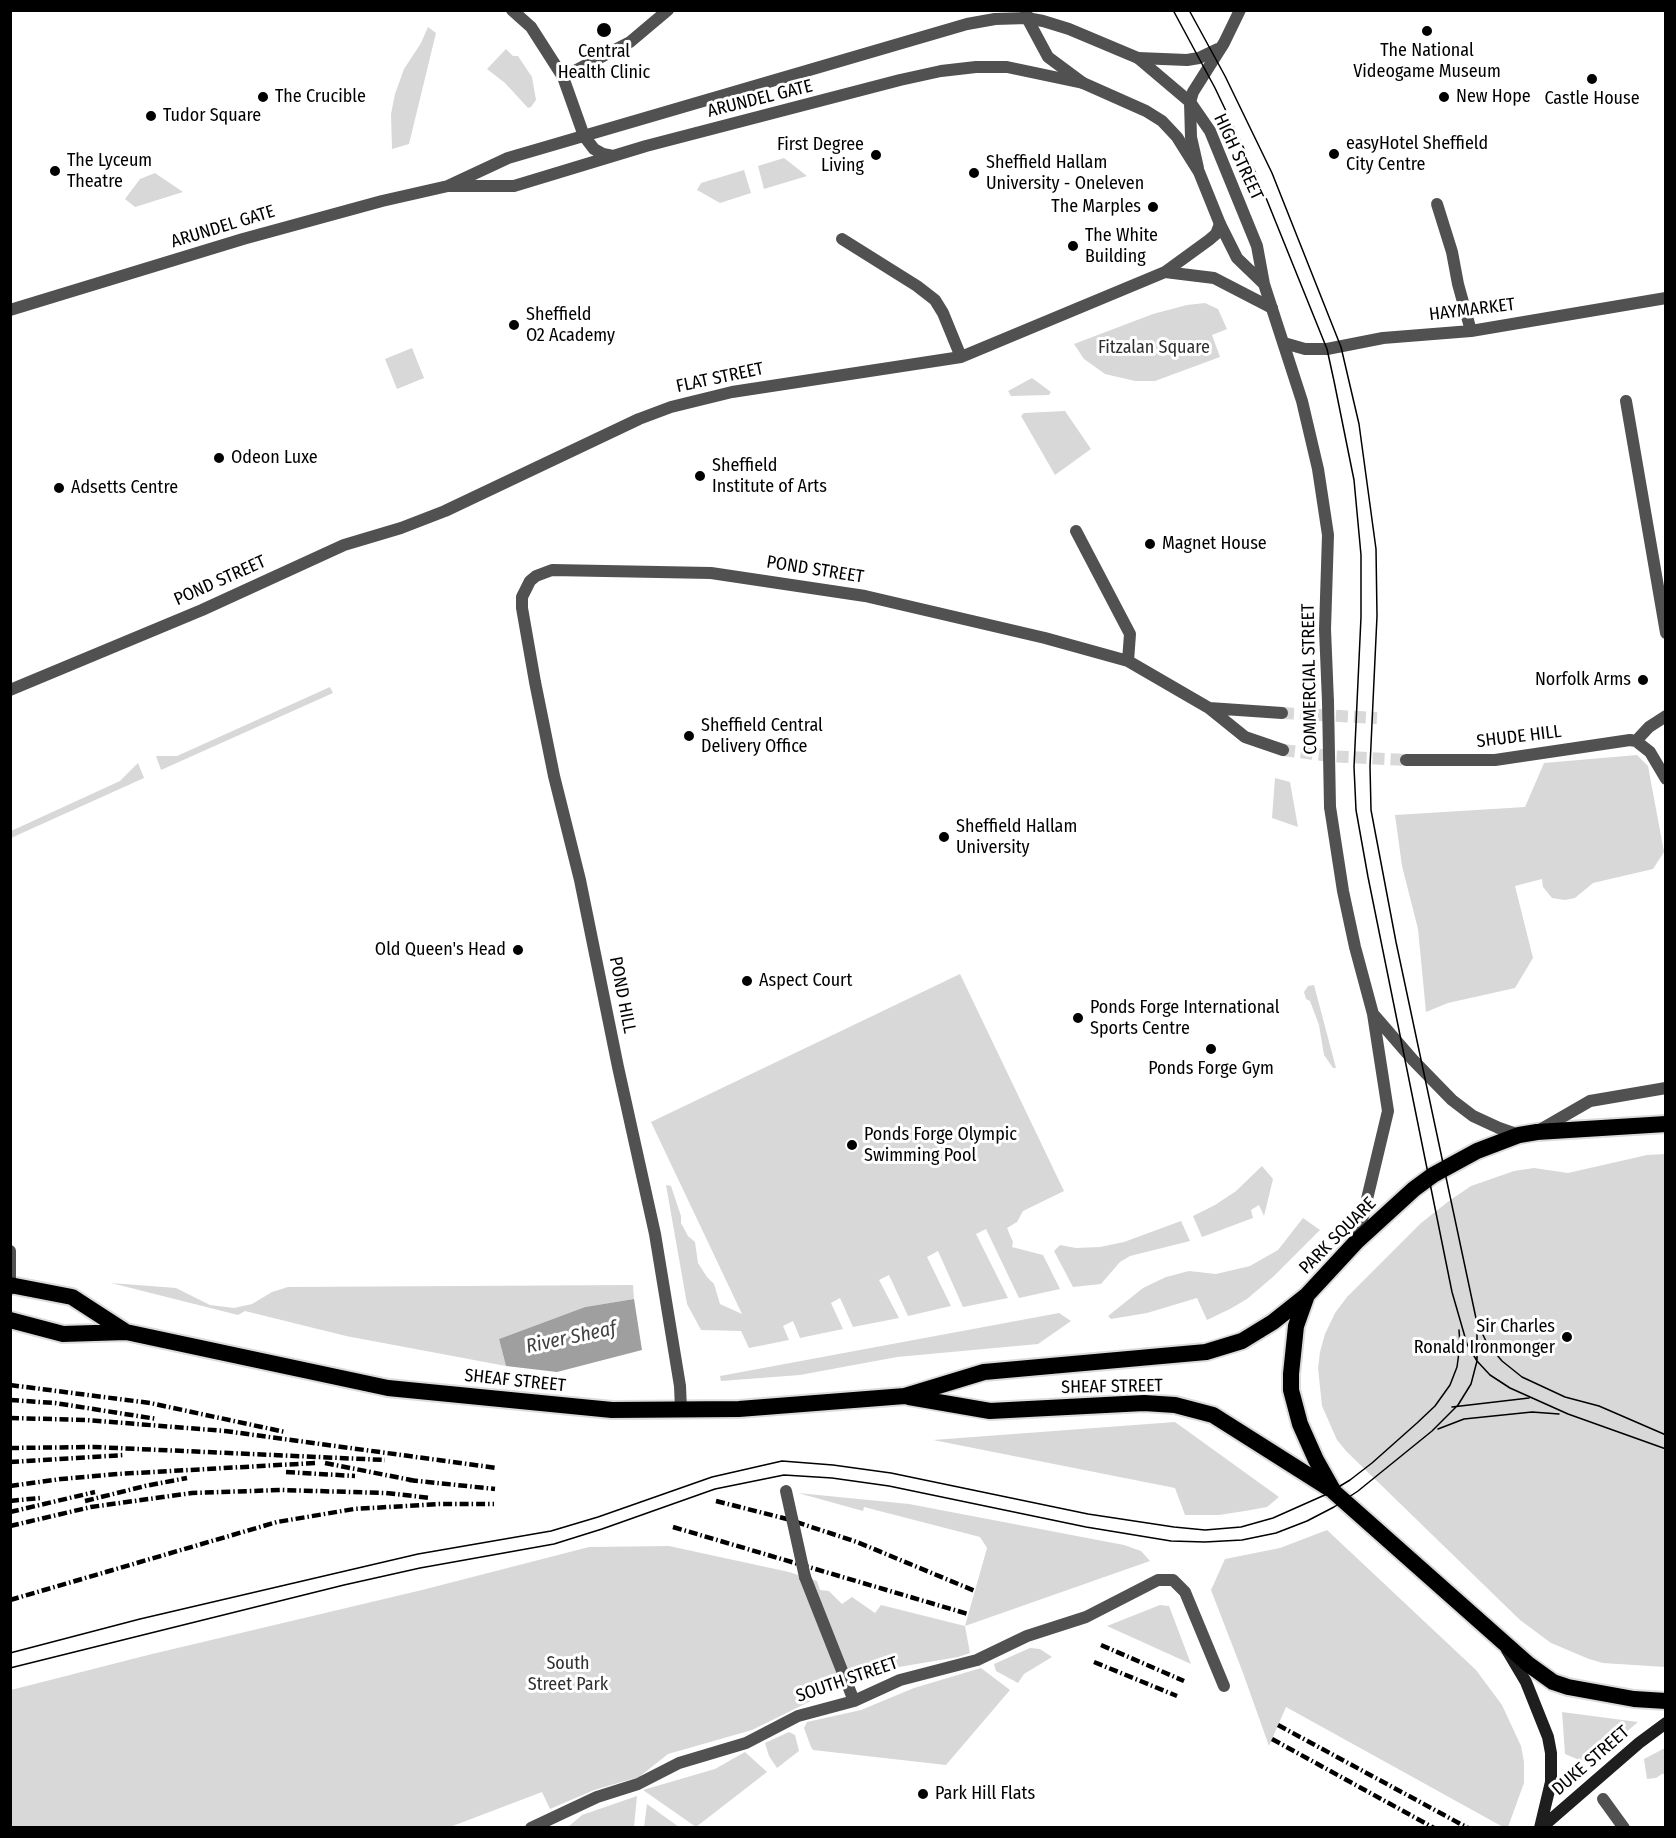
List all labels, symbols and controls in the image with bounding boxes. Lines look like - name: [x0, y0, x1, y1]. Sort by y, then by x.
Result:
- marker: Central Health Clinic: [595, 21, 613, 39]
- marker: The National Videogame Museum: [1420, 24, 1434, 38]
- place label: The National Videogame Museum: [1353, 40, 1501, 82]
- place label: Central Health Clinic: [558, 41, 650, 84]
- marker: Castle House: [1585, 72, 1599, 86]
- street label: ARUNDEL GATE: [705, 76, 815, 122]
- place label: The Crucible: [275, 86, 366, 108]
- place label: New Hope: [1456, 86, 1531, 108]
- place label: Castle House: [1544, 88, 1640, 110]
- marker: The Crucible: [256, 90, 270, 104]
- marker: New Hope: [1437, 90, 1451, 104]
- place label: Tudor Square: [163, 105, 261, 127]
- marker: Tudor Square: [144, 109, 158, 123]
- street label: HIGH STREET: [1209, 110, 1267, 204]
- place label: easyHotel Sheffield City Centre: [1346, 133, 1488, 176]
- place label: First Degree Living: [777, 134, 864, 176]
- marker: easyHotel Sheffield City Centre: [1327, 147, 1341, 161]
- marker: First Degree Living: [869, 148, 883, 162]
- place label: The Lyceum Theatre: [67, 150, 152, 192]
- place label: Sheffield Hallam University - Oneleven: [986, 152, 1144, 195]
- marker: The Lyceum Theatre: [48, 164, 62, 178]
- marker: Sheffield Hallam University - Oneleven: [967, 166, 981, 180]
- place label: The Marples: [1051, 196, 1141, 218]
- marker: The Marples: [1146, 200, 1160, 214]
- street label: ARUNDEL GATE: [168, 201, 278, 253]
- place label: The White Building: [1085, 225, 1158, 268]
- marker: The White Building: [1066, 239, 1080, 253]
- street label: HAYMARKET: [1428, 294, 1516, 326]
- place label: Sheffield O2 Academy: [526, 304, 615, 346]
- marker: Sheffield O2 Academy: [507, 318, 521, 332]
- park label: Fitzalan Square: [1098, 337, 1210, 359]
- street label: FLAT STREET: [674, 358, 766, 398]
- place label: Odeon Luxe: [231, 447, 318, 469]
- marker: Odeon Luxe: [212, 451, 226, 465]
- place label: Sheffield Institute of Arts: [712, 455, 827, 498]
- marker: Sheffield Institute of Arts: [693, 469, 707, 483]
- place label: Adsetts Centre: [71, 477, 178, 499]
- marker: Adsetts Centre: [52, 481, 66, 495]
- place label: Magnet House: [1162, 533, 1267, 555]
- marker: Magnet House: [1143, 537, 1157, 551]
- street label: POND STREET: [171, 551, 269, 611]
- street label: POND STREET: [765, 552, 865, 588]
- street label: COMMERCIAL STREET: [1298, 603, 1322, 755]
- place label: Norfolk Arms: [1535, 669, 1631, 691]
- marker: Norfolk Arms: [1636, 673, 1650, 687]
- place label: Sheffield Central Delivery Office: [701, 715, 823, 758]
- street label: SHUDE HILL: [1475, 721, 1563, 753]
- marker: Sheffield Central Delivery Office: [682, 729, 696, 743]
- place label: Sheffield Hallam University: [956, 816, 1077, 858]
- marker: Sheffield Hallam University: [937, 830, 951, 844]
- place label: Old Queen's Head: [375, 939, 506, 961]
- marker: Old Queen's Head: [511, 943, 525, 957]
- street label: POND HILL: [604, 955, 640, 1035]
- place label: Aspect Court: [759, 970, 852, 992]
- marker: Aspect Court: [740, 974, 754, 988]
- place label: Ponds Forge International Sports Centre: [1090, 997, 1280, 1040]
- marker: Ponds Forge International Sports Centre: [1071, 1011, 1085, 1025]
- marker: Ponds Forge Gym: [1204, 1042, 1218, 1056]
- place label: Ponds Forge Gym: [1148, 1058, 1274, 1080]
- place label: Ponds Forge Olympic Swimming Pool: [864, 1124, 1017, 1166]
- marker: Ponds Forge Olympic Swimming Pool: [845, 1138, 859, 1152]
- street label: PARK SQUARE: [1295, 1193, 1381, 1279]
- place label: Sir Charles Ronald Ironmonger: [1414, 1316, 1555, 1358]
- water label: River Sheaf: [524, 1317, 618, 1359]
- marker: Sir Charles Ronald Ironmonger: [1560, 1330, 1574, 1344]
- street label: SHEAF STREET: [463, 1365, 567, 1397]
- street label: SHEAF STREET: [1061, 1375, 1163, 1399]
- park label: South Street Park: [528, 1653, 608, 1696]
- street label: SOUTH STREET: [793, 1653, 901, 1707]
- street label: DUKE STREET: [1548, 1722, 1634, 1800]
- place label: Park Hill Flats: [935, 1783, 1035, 1805]
- marker: Park Hill Flats: [916, 1787, 930, 1801]

